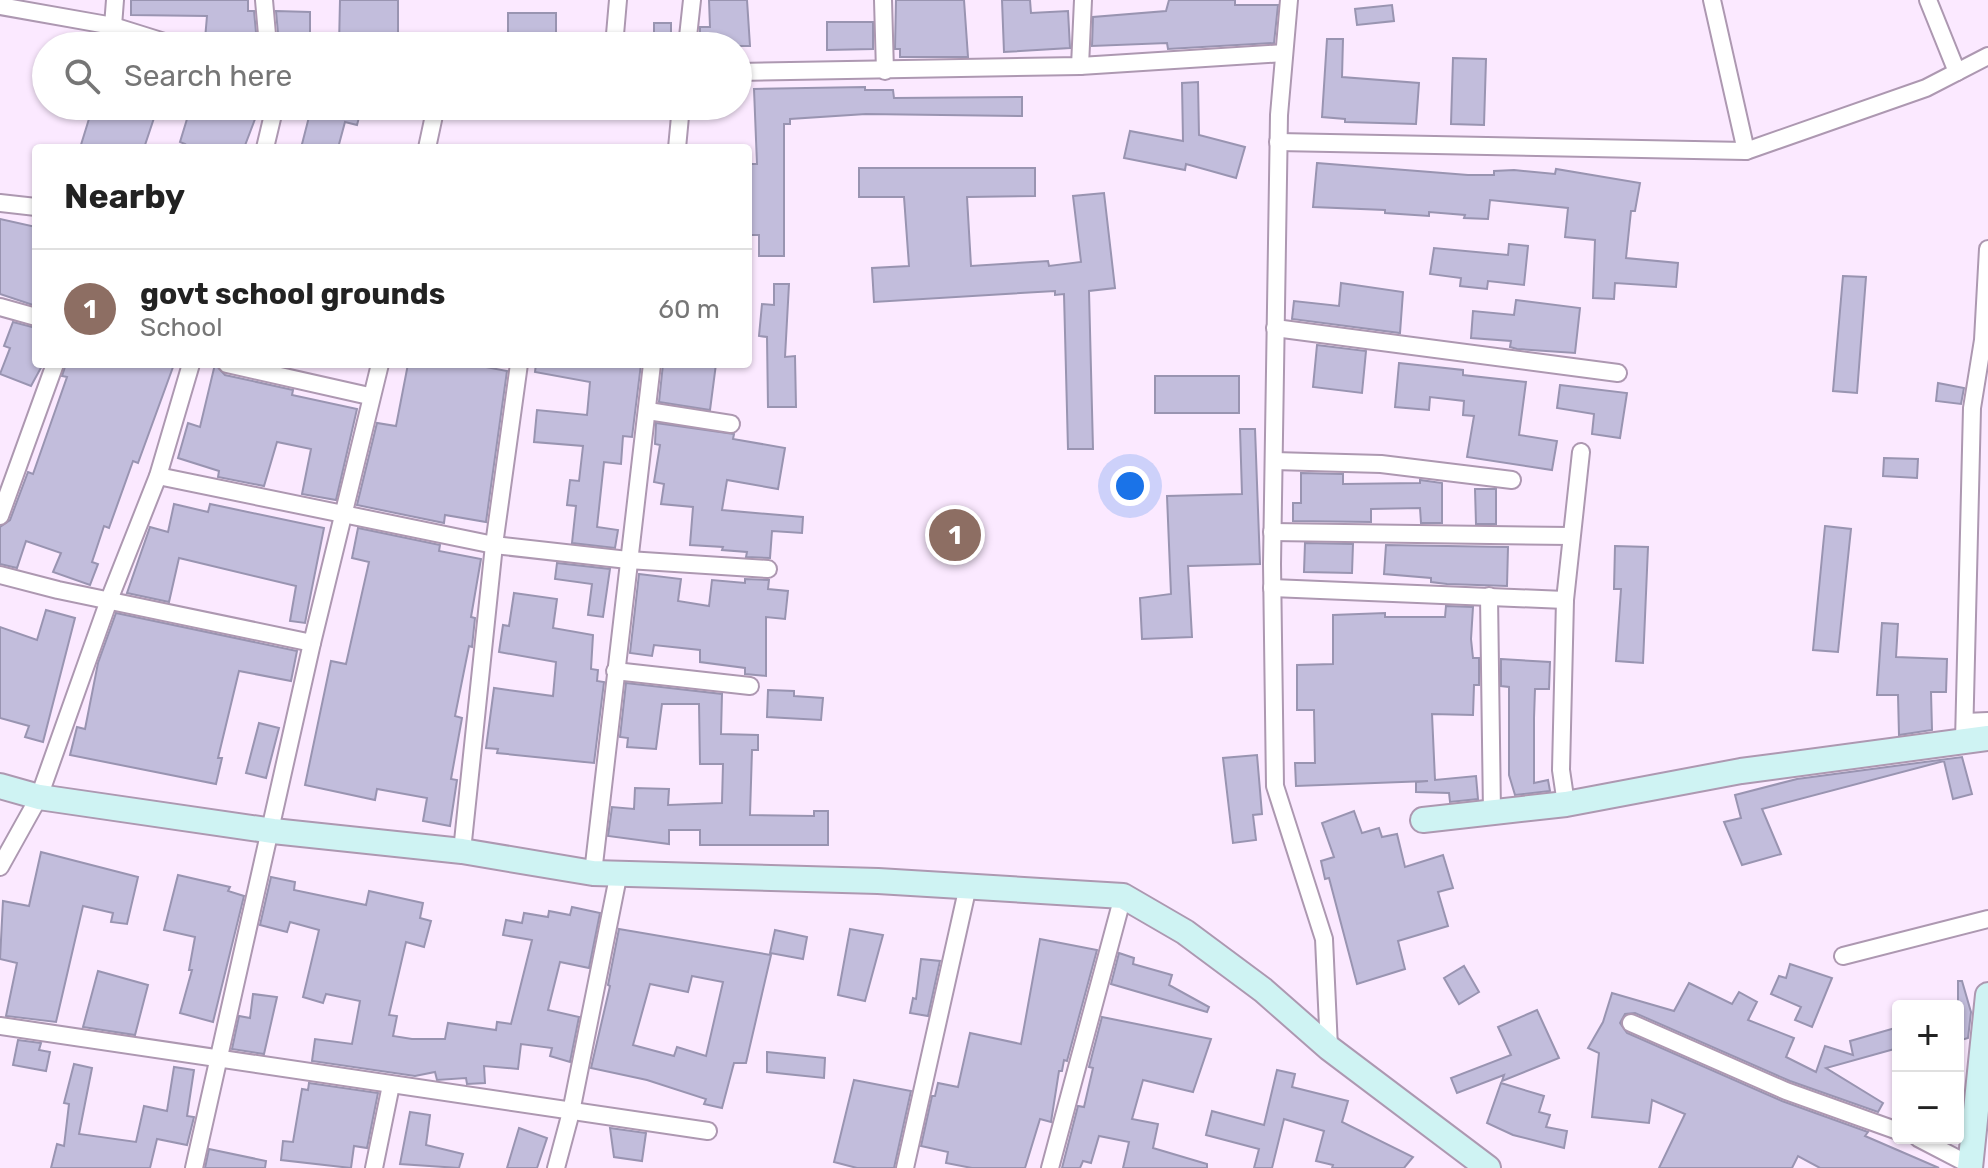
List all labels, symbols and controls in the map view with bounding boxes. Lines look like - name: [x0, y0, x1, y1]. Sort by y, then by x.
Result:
- search box: [32, 32, 752, 120]
- icon: search: [60, 54, 104, 98]
- text: Search here: [124, 58, 292, 94]
- text: Nearby: [64, 176, 185, 217]
- text: govt school grounds: [140, 276, 445, 312]
- text: 1: [84, 294, 96, 325]
- text: 60 m: [658, 294, 720, 325]
- text: School: [140, 312, 223, 343]
- your location: [1110, 466, 1150, 506]
- pin: 1: [929, 505, 981, 565]
- map controls: [1892, 1000, 1964, 1144]
- button: +: [1892, 1000, 1964, 1072]
- button: −: [1892, 1072, 1964, 1144]

